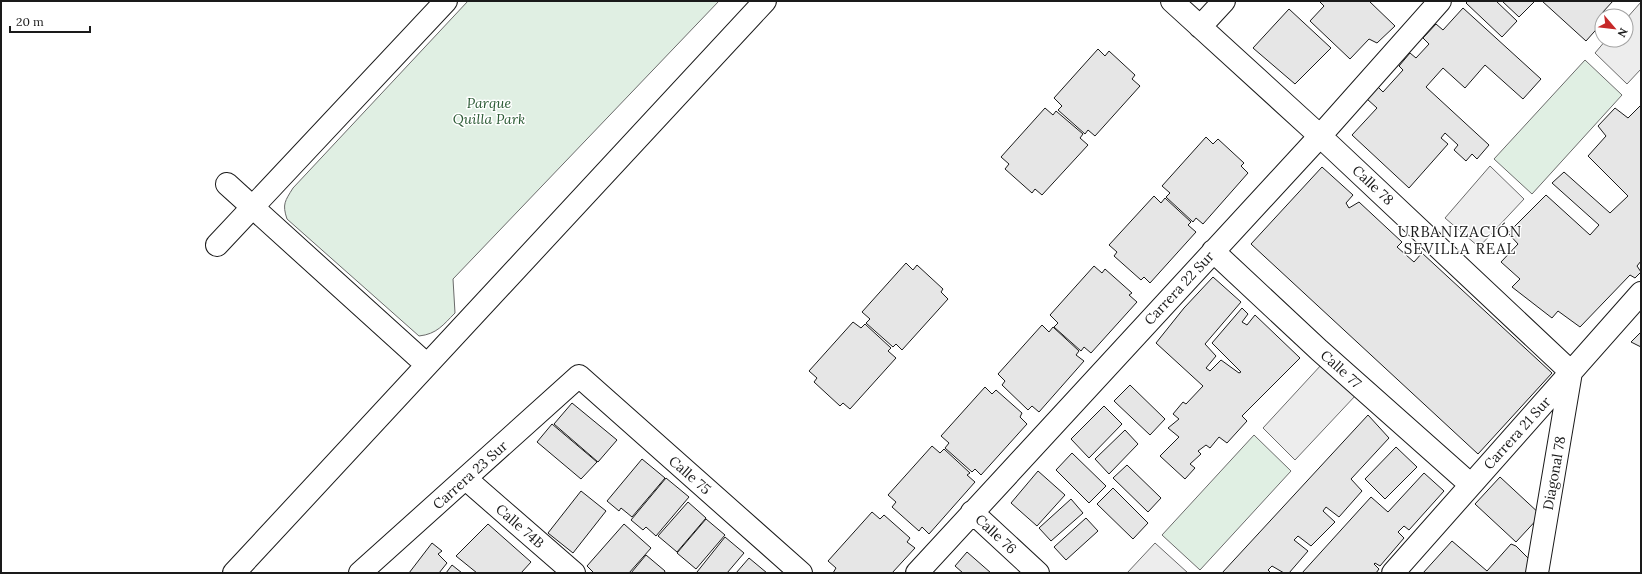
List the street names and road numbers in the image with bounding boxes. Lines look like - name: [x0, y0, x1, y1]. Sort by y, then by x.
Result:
- street label: Calle 78: [1348, 161, 1398, 209]
- street label: Carrera 22 Sur: [1140, 247, 1218, 329]
- street label: Calle 77: [1317, 346, 1366, 392]
- street label: Carrera 21 Sur: [1480, 393, 1554, 473]
- street label: Diagonal 78: [1539, 434, 1569, 511]
- street label: Carrera 23 Sur: [429, 437, 511, 513]
- street label: Calle 75: [665, 452, 715, 498]
- street label: Calle 74B: [492, 500, 548, 552]
- street label: Calle 76: [971, 510, 1021, 558]

